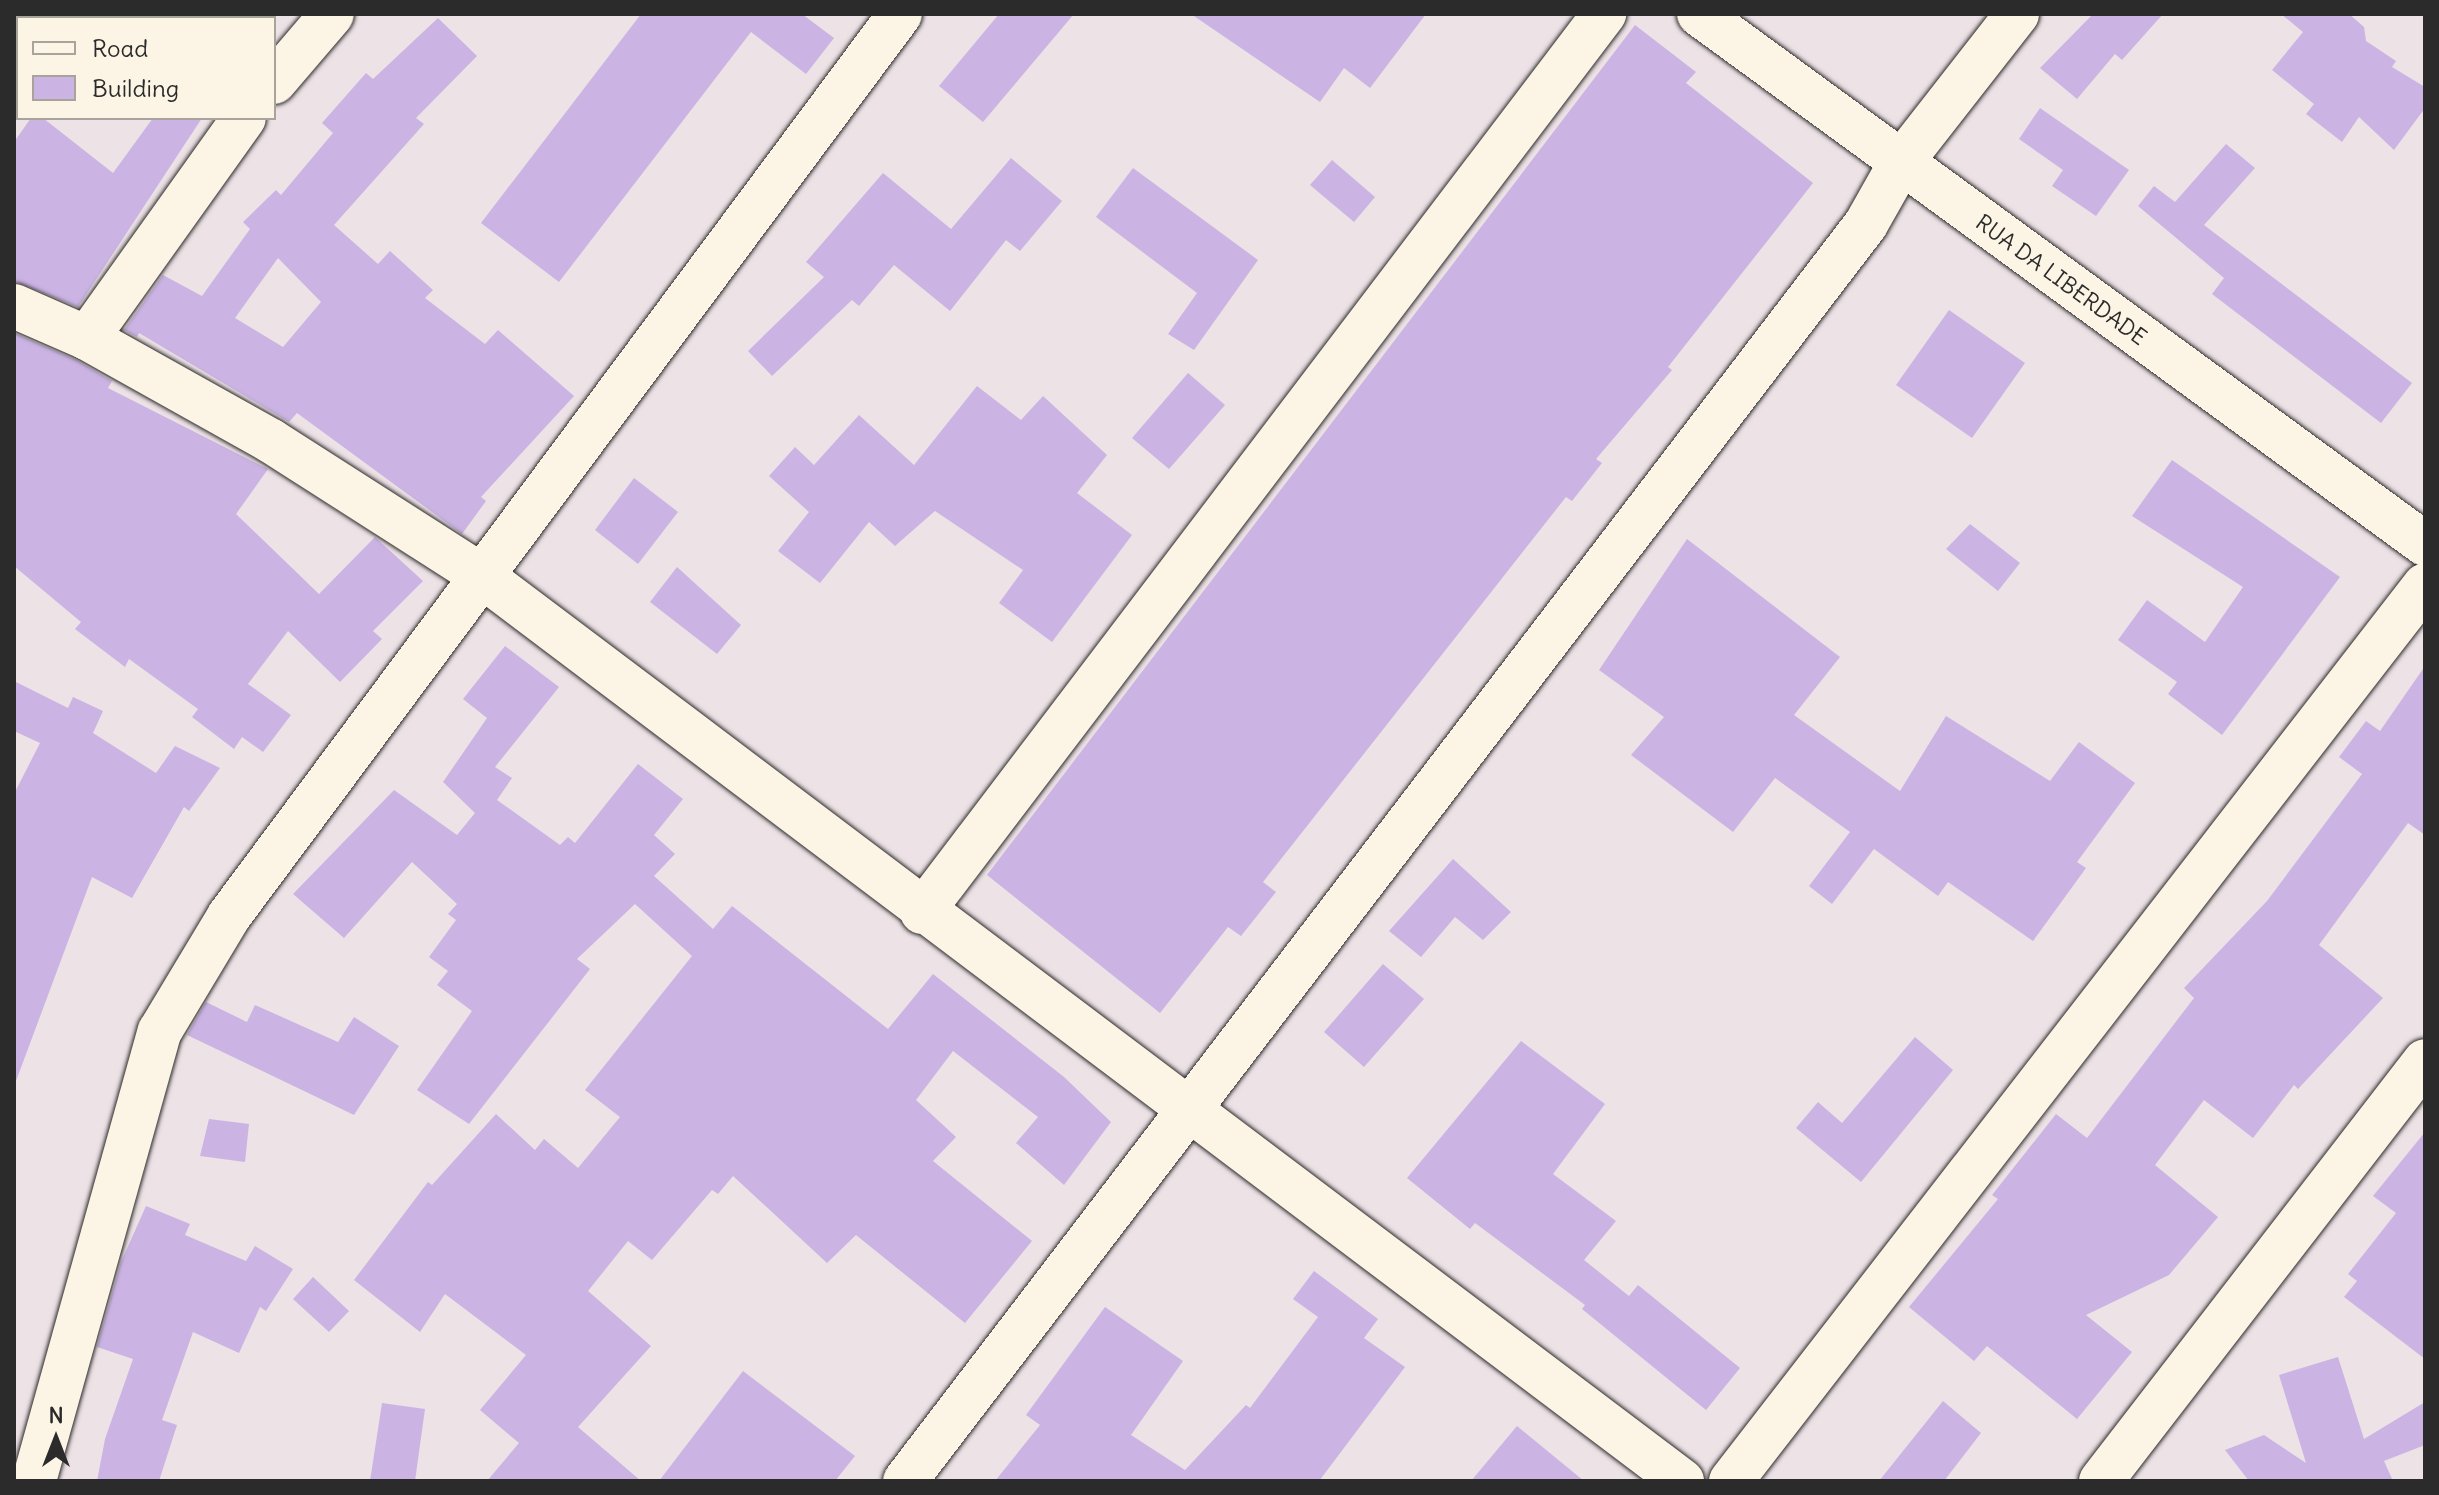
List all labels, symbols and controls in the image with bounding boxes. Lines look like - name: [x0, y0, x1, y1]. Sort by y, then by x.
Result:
- legend: [16, 16, 276, 120]
- text: Road: [92, 33, 148, 63]
- text: Building: [92, 73, 179, 103]
- street label: RUA DA LIBERDADE: [1971, 209, 2151, 351]
- north arrow: [16, 1399, 96, 1479]
- text: N: [48, 1401, 64, 1429]

